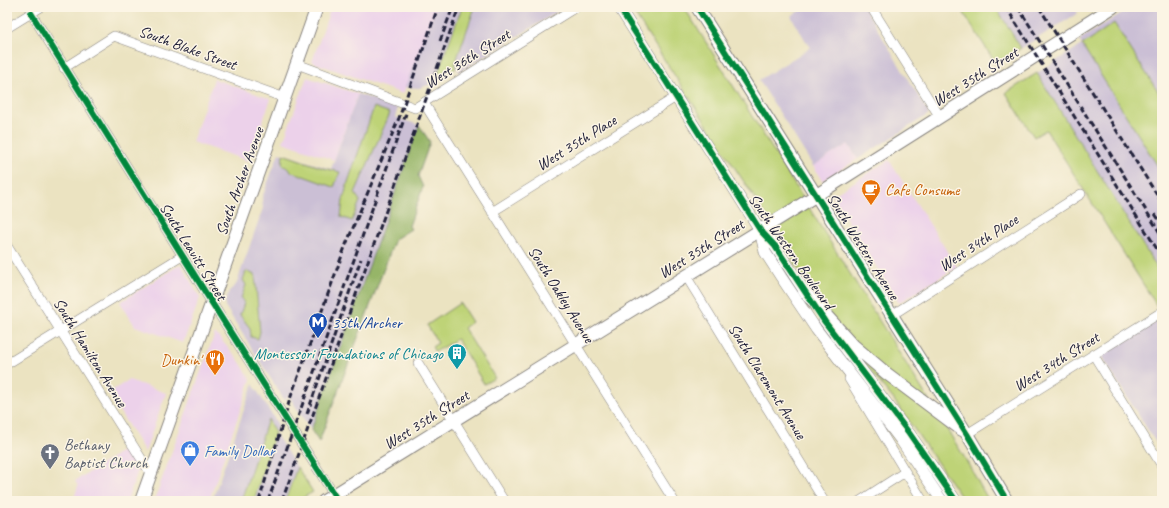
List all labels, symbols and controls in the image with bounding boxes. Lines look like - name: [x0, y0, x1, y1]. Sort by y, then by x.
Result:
- street label: South Blake Street: [136, 21, 241, 75]
- street label: West 36th Street: [421, 24, 515, 93]
- street label: West 35th Street: [929, 42, 1023, 111]
- street label: West 35th Place: [533, 109, 622, 175]
- street label: South Archer Avenue: [211, 123, 269, 238]
- cafe icon: Cafe Consume: [860, 178, 882, 206]
- place label: Cafe Consume: [885, 180, 961, 200]
- street label: South Western Boulevard: [744, 190, 840, 316]
- street label: South Western Avenue: [822, 190, 905, 305]
- street label: South Leavitt Street: [155, 199, 232, 306]
- street label: West 34th Place: [935, 209, 1023, 276]
- street label: West 35th Street: [655, 214, 749, 283]
- street label: South Oakley Avenue: [524, 243, 600, 348]
- street label: South Hamilton Avenue: [49, 294, 133, 412]
- metro station icon: 35th/Archer: [307, 311, 329, 339]
- place label: 35th/Archer: [332, 313, 404, 333]
- street label: South Claremont Avenue: [724, 320, 812, 444]
- street label: West 34th Street: [1010, 327, 1104, 396]
- building icon: Montessori Foundations of Chicago: [446, 342, 468, 370]
- place label: Montessori Foundations of Chicago: [254, 344, 444, 364]
- restaurant icon: Dunkin': [204, 348, 226, 376]
- place label: Dunkin': [161, 350, 204, 370]
- street label: West 35th Street: [380, 385, 474, 454]
- place label: Bethany Baptist Church: [64, 435, 148, 473]
- shop icon: Family Dollar: [179, 439, 201, 467]
- place label: Family Dollar: [204, 441, 276, 461]
- church icon: Bethany Baptist Church: [39, 442, 61, 470]

